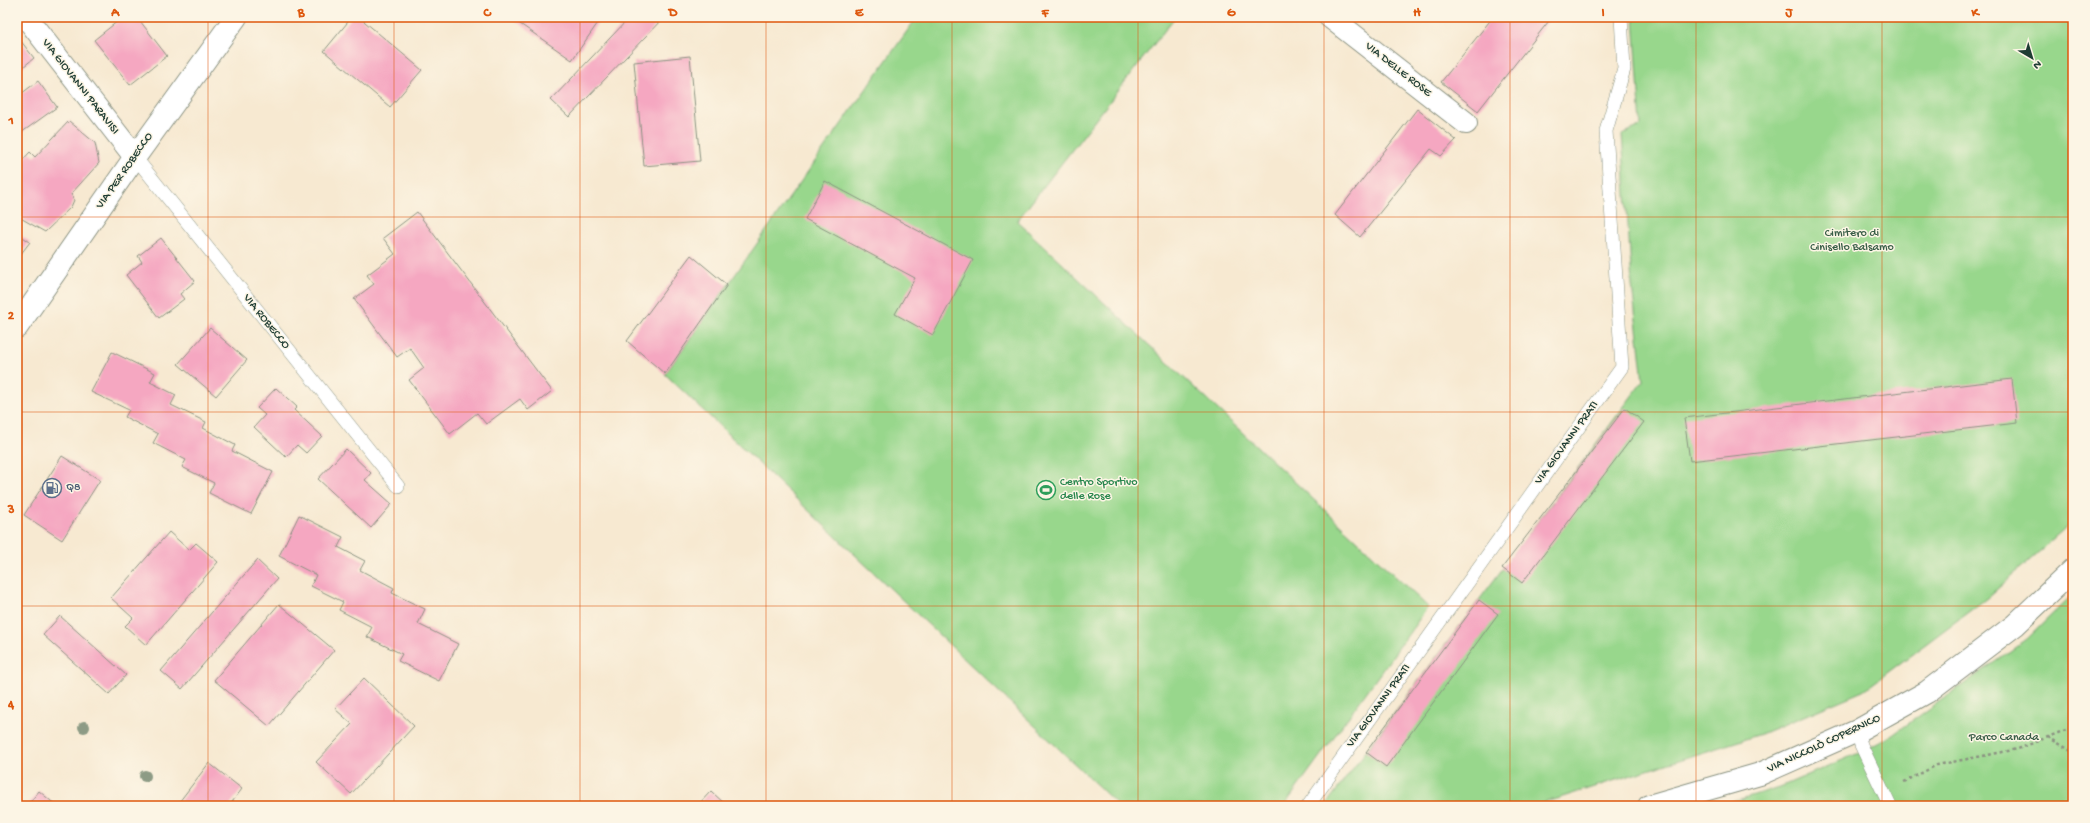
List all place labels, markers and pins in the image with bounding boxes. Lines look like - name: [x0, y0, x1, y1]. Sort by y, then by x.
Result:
- place label: Centro Sportivo delle Rose: [1060, 476, 1138, 504]
- fuel station icon: Q8: [41, 477, 63, 499]
- sports icon: Centro Sportivo delle Rose: [1035, 479, 1057, 501]
- place label: Q8: [66, 481, 81, 495]

